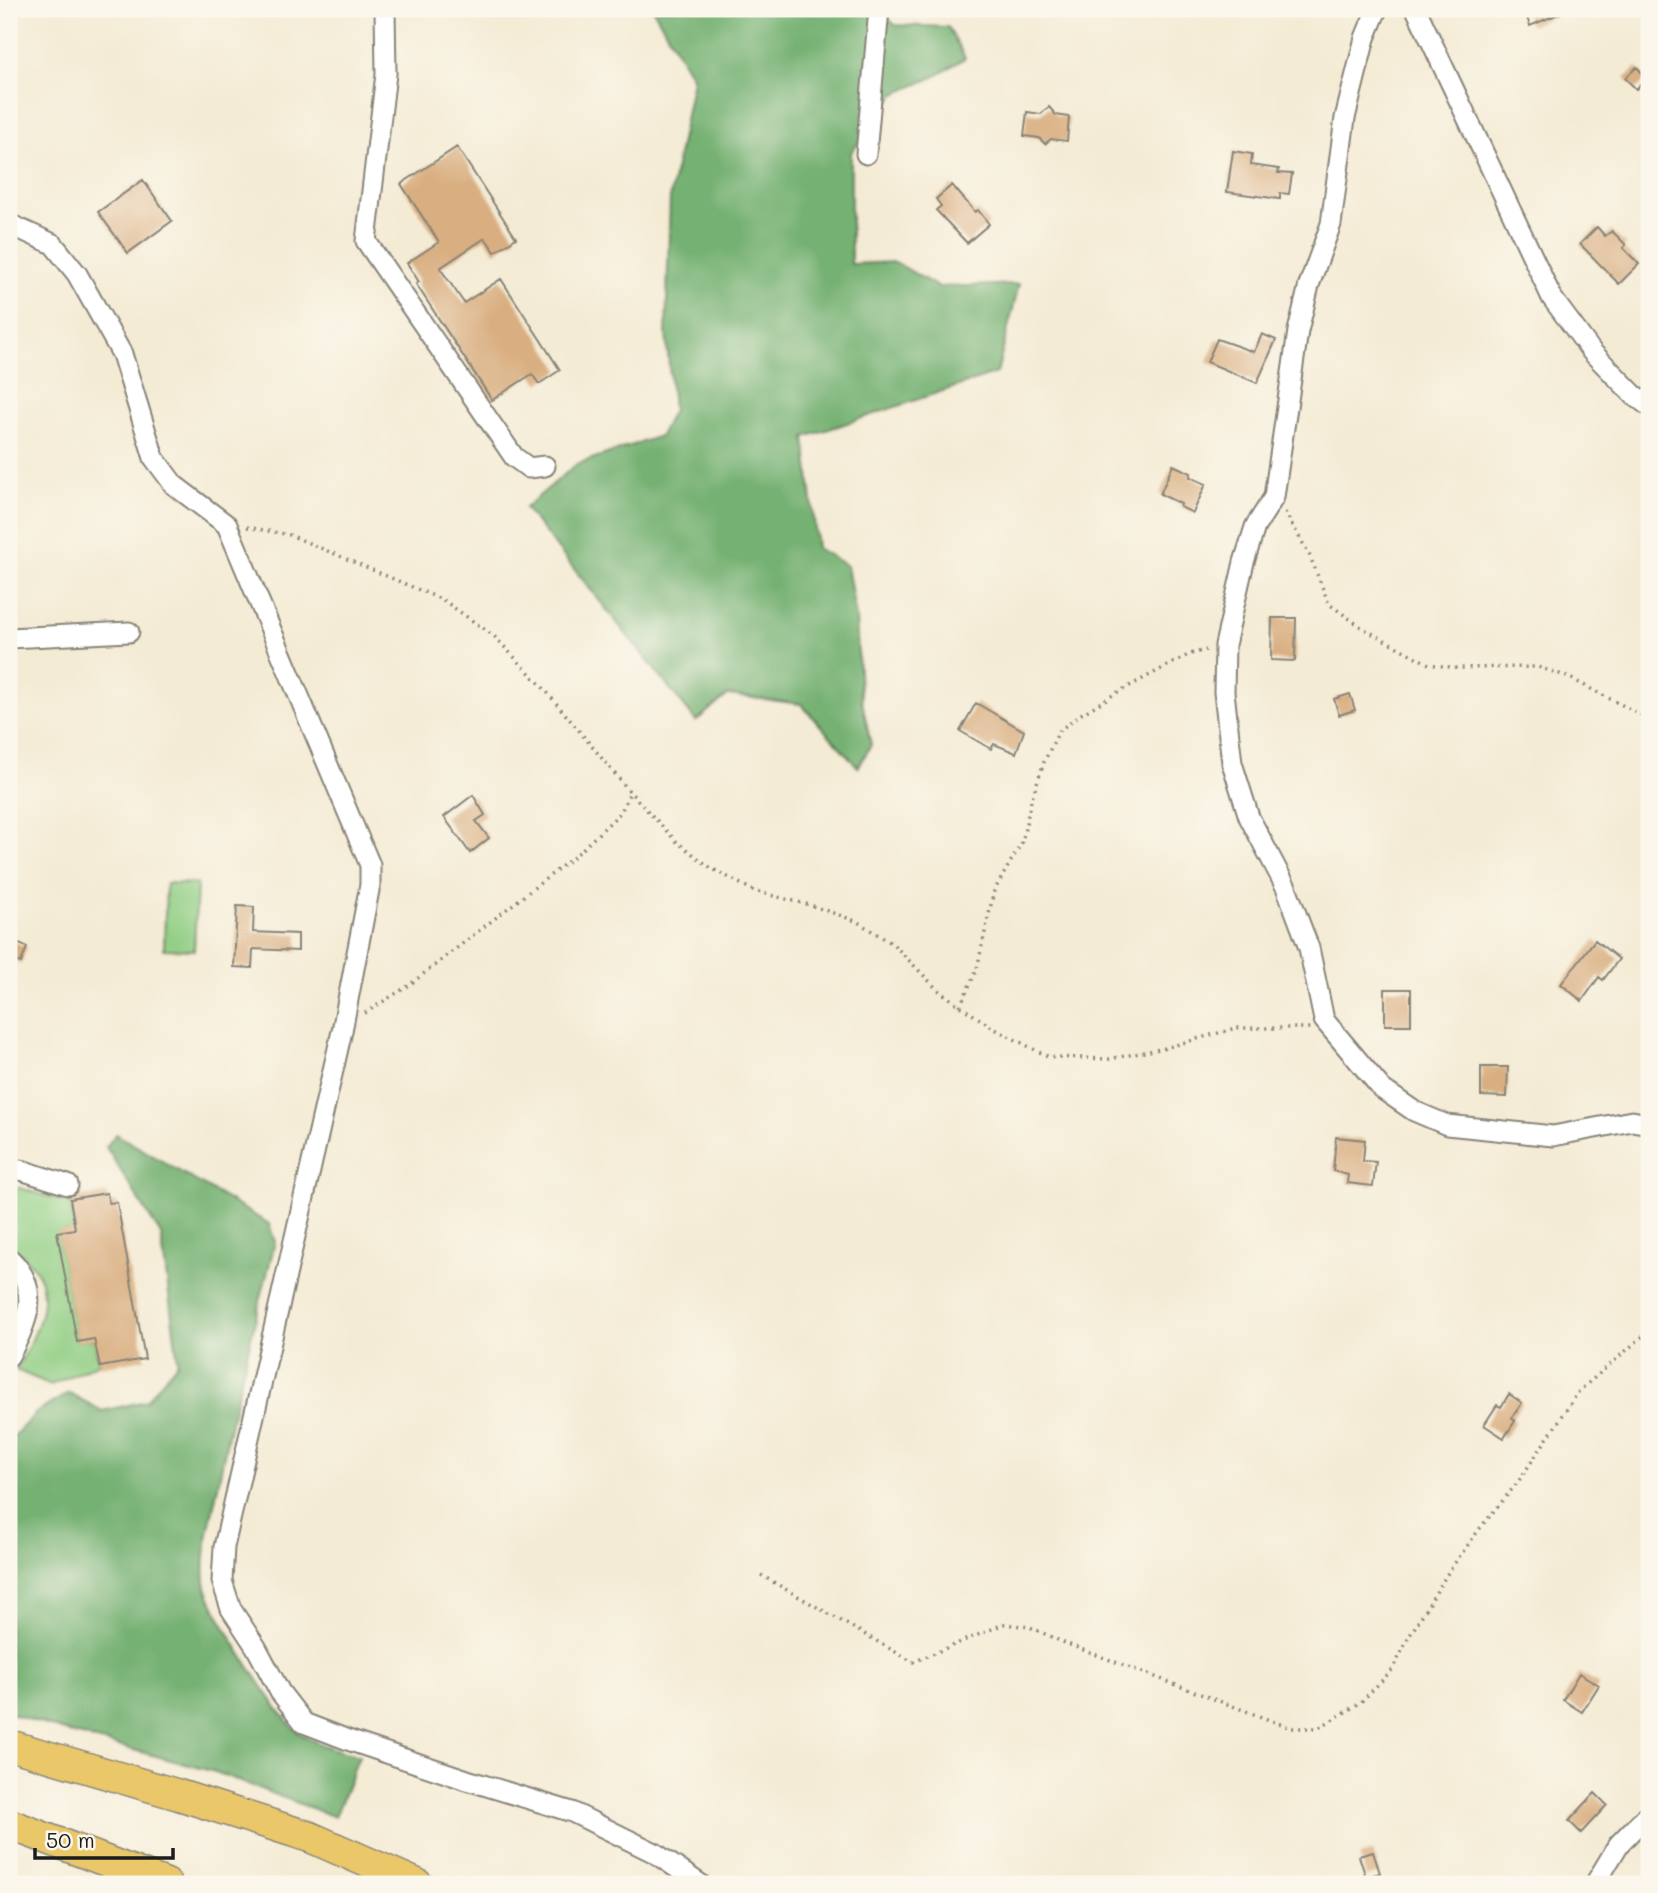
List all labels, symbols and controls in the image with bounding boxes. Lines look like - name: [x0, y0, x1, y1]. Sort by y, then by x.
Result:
- scale bar: [35, 1816, 173, 1860]
- text: 50 m: [46, 1826, 95, 1853]

